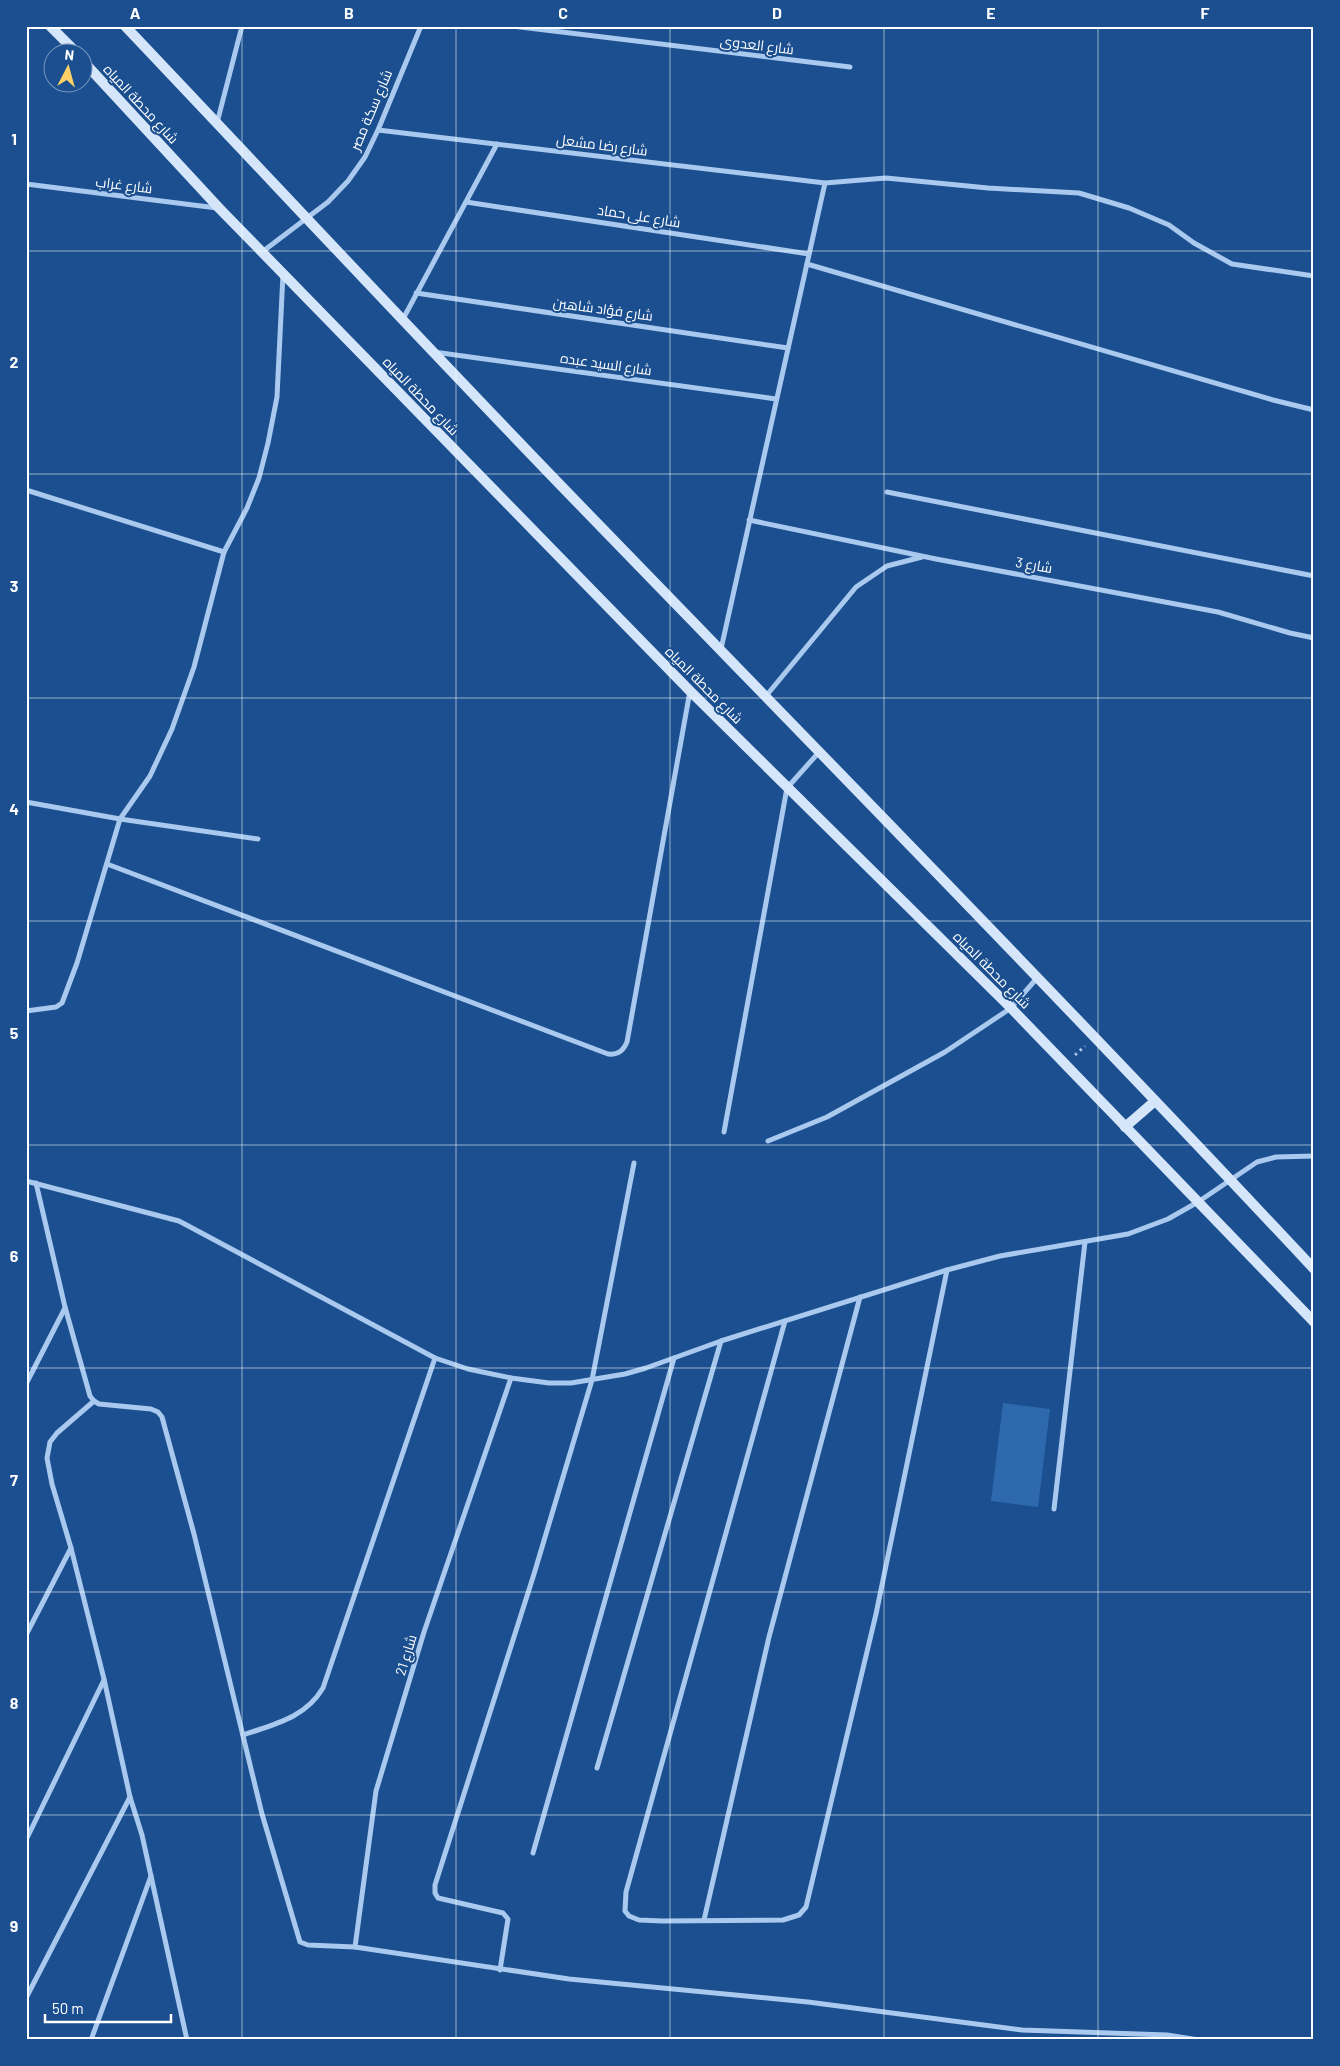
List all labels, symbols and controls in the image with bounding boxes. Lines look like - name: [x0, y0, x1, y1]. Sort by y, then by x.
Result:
- text: A: [130, 3, 141, 22]
- text: B: [344, 3, 354, 22]
- text: C: [558, 3, 568, 22]
- text: D: [772, 3, 782, 22]
- text: E: [986, 3, 996, 22]
- text: F: [1201, 3, 1210, 22]
- street label: شارع العدوى: [719, 32, 795, 58]
- north arrow: [42, 42, 92, 92]
- text: N: [64, 46, 75, 64]
- street label: شارع محطة المياه: [100, 60, 182, 148]
- street label: شارع سكة مصر: [345, 67, 396, 154]
- text: 1: [11, 129, 17, 148]
- street label: شارع رضا مشعل: [555, 130, 649, 160]
- street label: شارع غراب: [94, 173, 154, 197]
- street label: شارع على حماد: [596, 201, 682, 231]
- street label: شارع فؤاد شاهين: [552, 293, 654, 325]
- street label: شارع السيد عبده: [559, 349, 653, 379]
- text: 2: [10, 352, 19, 371]
- street label: شارع محطة المياه: [379, 353, 463, 439]
- street label: شارع 3: [1014, 553, 1054, 577]
- text: 3: [10, 576, 18, 595]
- street label: شارع محطة المياه: [661, 642, 747, 728]
- text: 4: [9, 799, 19, 818]
- street label: شارع محطة المياه: [949, 927, 1035, 1013]
- text: 5: [10, 1023, 19, 1042]
- text: 6: [10, 1246, 19, 1265]
- text: 7: [10, 1470, 18, 1489]
- street label: شارع 21: [391, 1632, 421, 1678]
- text: 8: [10, 1693, 19, 1712]
- text: 9: [10, 1916, 18, 1935]
- scale bar: [45, 1991, 171, 2023]
- text: 50 m: [52, 1999, 84, 2017]

